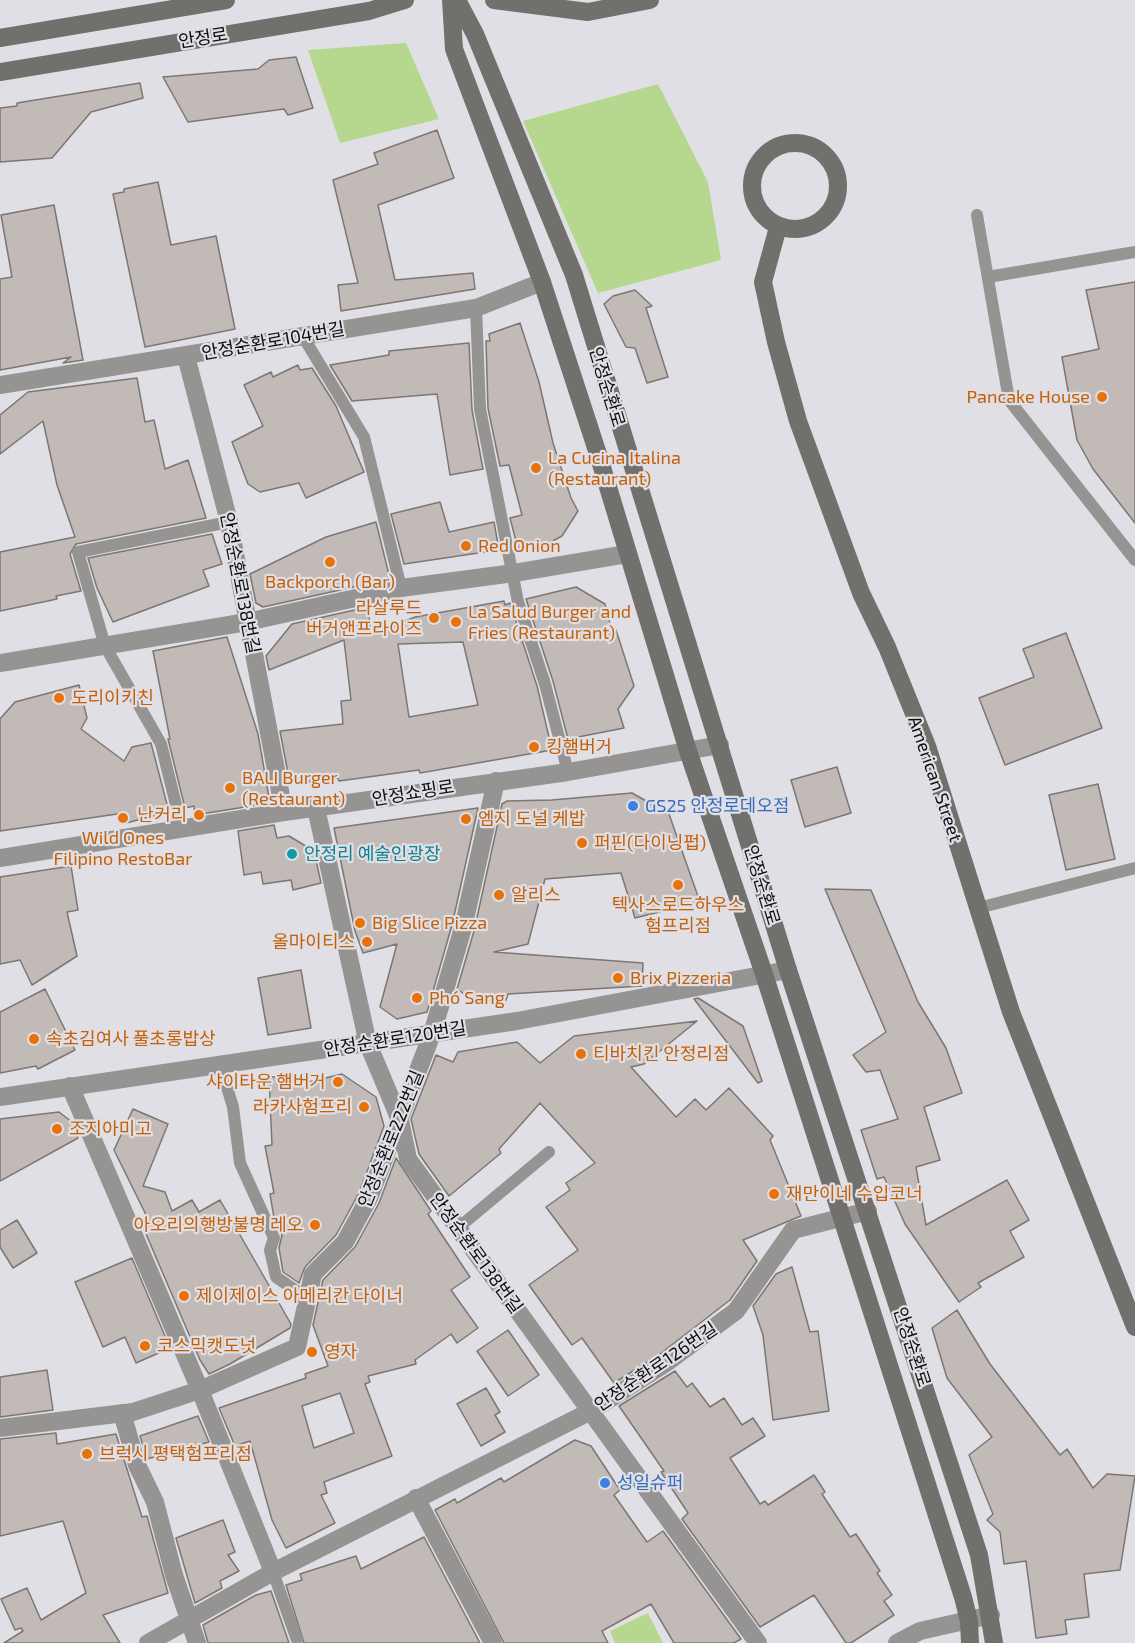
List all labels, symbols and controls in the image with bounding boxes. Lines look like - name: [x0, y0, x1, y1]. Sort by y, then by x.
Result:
- street label: 안정로: [177, 23, 229, 53]
- street label: 안정순환로104번길: [200, 318, 346, 364]
- street label: 안정순환로: [585, 344, 629, 430]
- place label: Pancake House: [967, 386, 1090, 408]
- marker: Pancake House: [1095, 390, 1109, 404]
- place label: La Cucina Italina (Restaurant): [548, 447, 681, 490]
- marker: La Cucina Italina (Restaurant): [529, 461, 543, 475]
- street label: 안정순환로138번길: [216, 510, 264, 656]
- place label: Red Onion: [478, 535, 561, 557]
- marker: Red Onion: [459, 539, 473, 553]
- marker: Backporch (Bar): [323, 555, 337, 569]
- place label: Backporch (Bar): [265, 571, 395, 593]
- place label: 라살루드 버거앤프라이즈: [306, 597, 422, 640]
- place label: La Salud Burger and Fries (Restaurant): [468, 601, 631, 644]
- marker: 라살루드 버거앤프라이즈: [427, 611, 441, 625]
- marker: La Salud Burger and Fries (Restaurant): [449, 615, 463, 629]
- place label: 도리이키친: [71, 687, 154, 709]
- marker: 도리이키친: [52, 691, 66, 705]
- street label: American Street: [903, 713, 967, 845]
- place label: 킹햄버거: [546, 736, 612, 758]
- marker: 킹햄버거: [527, 740, 541, 754]
- place label: BALI Burger (Restaurant): [242, 767, 345, 810]
- street label: 안정쇼핑로: [370, 776, 456, 810]
- marker: BALI Burger (Restaurant): [223, 781, 237, 795]
- place label: GS25 안정로데오점: [645, 795, 790, 817]
- marker: GS25 안정로데오점: [626, 799, 640, 813]
- place label: 난커리: [137, 804, 187, 826]
- marker: 난커리: [192, 808, 206, 822]
- place label: 엠지 도널 케밥: [478, 808, 585, 830]
- marker: Wild Ones Filipino RestoBar: [116, 811, 130, 825]
- marker: 엠지 도널 케밥: [459, 812, 473, 826]
- place label: Wild Ones Filipino RestoBar: [54, 827, 192, 870]
- place label: 퍼핀(다이닝펍): [594, 832, 706, 854]
- marker: 퍼핀(다이닝펍): [575, 836, 589, 850]
- street label: 안정순환로: [740, 842, 784, 928]
- place label: 안정리 예술인광장: [304, 843, 440, 865]
- marker: 안정리 예술인광장: [285, 847, 299, 861]
- marker: 텍사스로드하우스 험프리점: [671, 878, 685, 892]
- place label: 알리스: [511, 884, 561, 906]
- marker: 알리스: [492, 888, 506, 902]
- place label: 텍사스로드하우스 험프리점: [612, 894, 744, 936]
- place label: Big Slice Pizza: [372, 912, 487, 934]
- marker: Big Slice Pizza: [353, 916, 367, 930]
- place label: 올마이티스: [272, 931, 355, 953]
- marker: 올마이티스: [360, 935, 374, 949]
- place label: Brix Pizzeria: [630, 967, 731, 989]
- marker: Brix Pizzeria: [611, 971, 625, 985]
- place label: Phó Sang: [429, 987, 505, 1009]
- marker: Phó Sang: [410, 991, 424, 1005]
- street label: 안정순환로120번길: [322, 1017, 468, 1061]
- place label: 속초김여사 풀초롱밥상: [46, 1028, 216, 1050]
- marker: 속초김여사 풀초롱밥상: [27, 1032, 41, 1046]
- place label: 티바치킨 안정리점: [593, 1043, 729, 1065]
- marker: 티바치킨 안정리점: [574, 1047, 588, 1061]
- street label: 안정순환로222번길: [354, 1067, 428, 1211]
- place label: 샤이타운 햄버거: [206, 1071, 326, 1093]
- marker: 샤이타운 햄버거: [331, 1075, 345, 1089]
- place label: 라카사험프리: [253, 1096, 352, 1118]
- marker: 라카사험프리: [357, 1100, 371, 1114]
- place label: 조지아미고: [69, 1118, 152, 1140]
- marker: 조지아미고: [50, 1122, 64, 1136]
- place label: 재만이네 수입코너: [786, 1183, 922, 1205]
- marker: 재만이네 수입코너: [767, 1187, 781, 1201]
- street label: 안정순환로138번길: [425, 1188, 527, 1318]
- place label: 아오리의행방불명 레오: [133, 1214, 303, 1236]
- marker: 아오리의행방불명 레오: [308, 1218, 322, 1232]
- place label: 제이제이스 아메리칸 다이너: [196, 1285, 403, 1307]
- marker: 제이제이스 아메리칸 다이너: [177, 1289, 191, 1303]
- street label: 안정순환로: [889, 1304, 935, 1390]
- street label: 안정순환로126번길: [590, 1318, 722, 1416]
- place label: 코스믹캣도넛: [157, 1335, 256, 1357]
- marker: 코스믹캣도넛: [138, 1339, 152, 1353]
- place label: 영자: [324, 1341, 357, 1363]
- marker: 영자: [305, 1345, 319, 1359]
- place label: 브럭시 평택험프리점: [99, 1443, 252, 1465]
- marker: 브럭시 평택험프리점: [80, 1447, 94, 1461]
- place label: 성일슈퍼: [617, 1472, 683, 1494]
- marker: 성일슈퍼: [598, 1476, 612, 1490]

